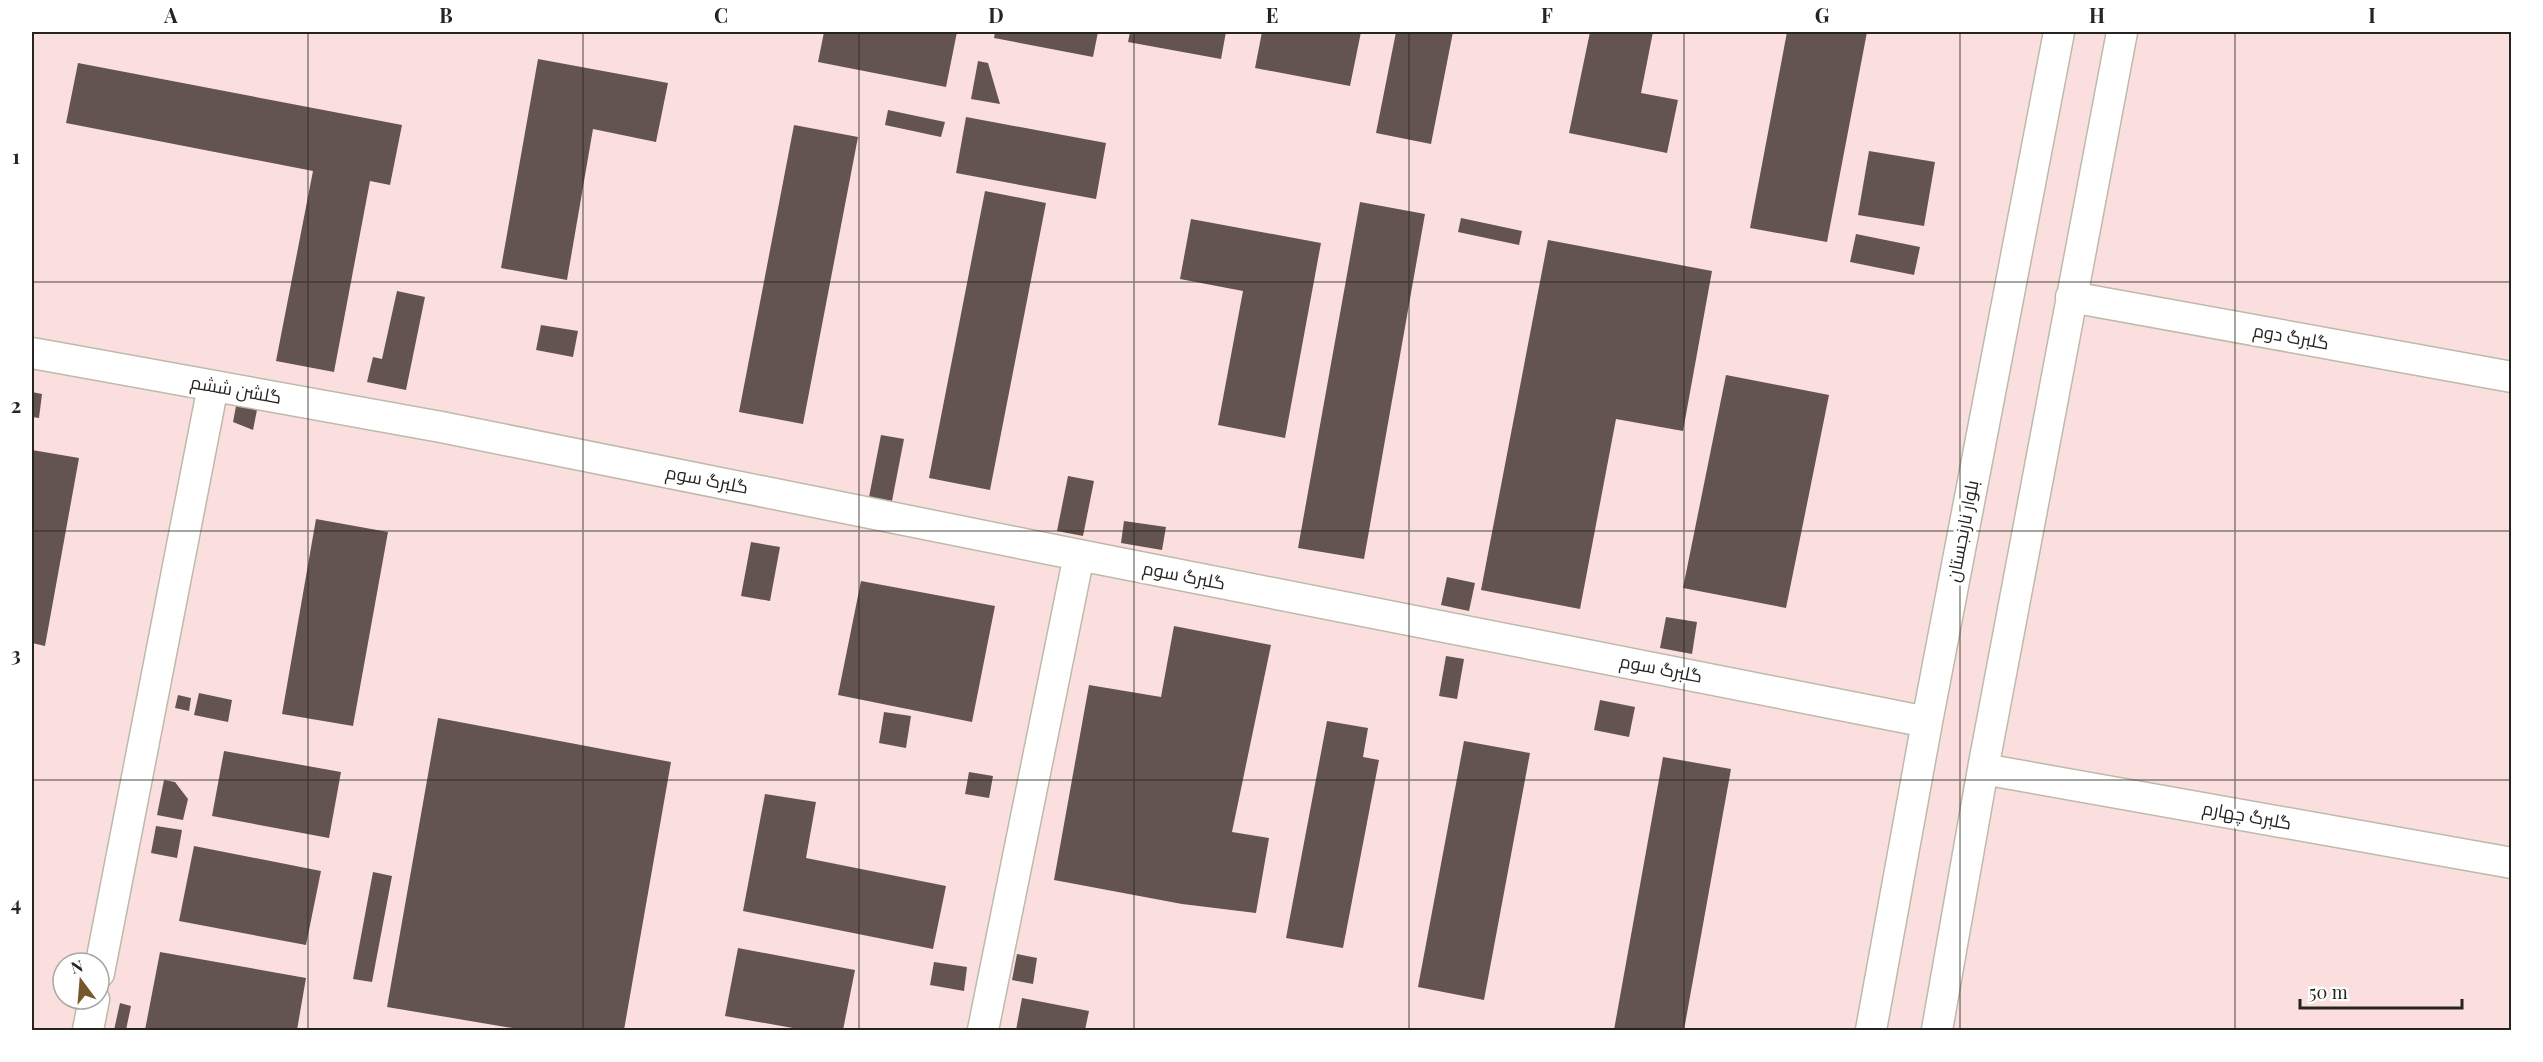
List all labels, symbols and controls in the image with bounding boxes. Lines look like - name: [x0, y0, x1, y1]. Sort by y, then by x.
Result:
- text: A: [163, 1, 178, 28]
- text: B: [439, 1, 453, 28]
- text: C: [714, 1, 728, 28]
- text: D: [988, 1, 1004, 28]
- text: E: [1266, 1, 1278, 28]
- text: F: [1541, 1, 1553, 28]
- text: G: [1815, 1, 1830, 28]
- text: H: [2089, 1, 2105, 28]
- text: I: [2368, 1, 2376, 28]
- text: 1: [12, 142, 20, 169]
- street label: گلبرگ دوم: [2251, 318, 2331, 355]
- street label: گلشن ششم: [189, 369, 284, 410]
- text: 2: [11, 391, 21, 418]
- street label: گلبرگ سوم: [664, 459, 750, 500]
- street label: بلوار نارنجستان: [1940, 478, 1984, 584]
- street label: گلبرگ سوم: [1141, 555, 1227, 596]
- text: 3: [11, 640, 21, 667]
- street label: گلبرگ سوم: [1618, 648, 1704, 689]
- street label: گلبرگ چهارم: [2201, 795, 2294, 836]
- text: 4: [11, 889, 21, 916]
- north arrow: [51, 951, 111, 1011]
- text: N: [68, 954, 86, 978]
- scale bar: [2300, 972, 2462, 1010]
- text: 50 m: [2309, 980, 2348, 1004]

